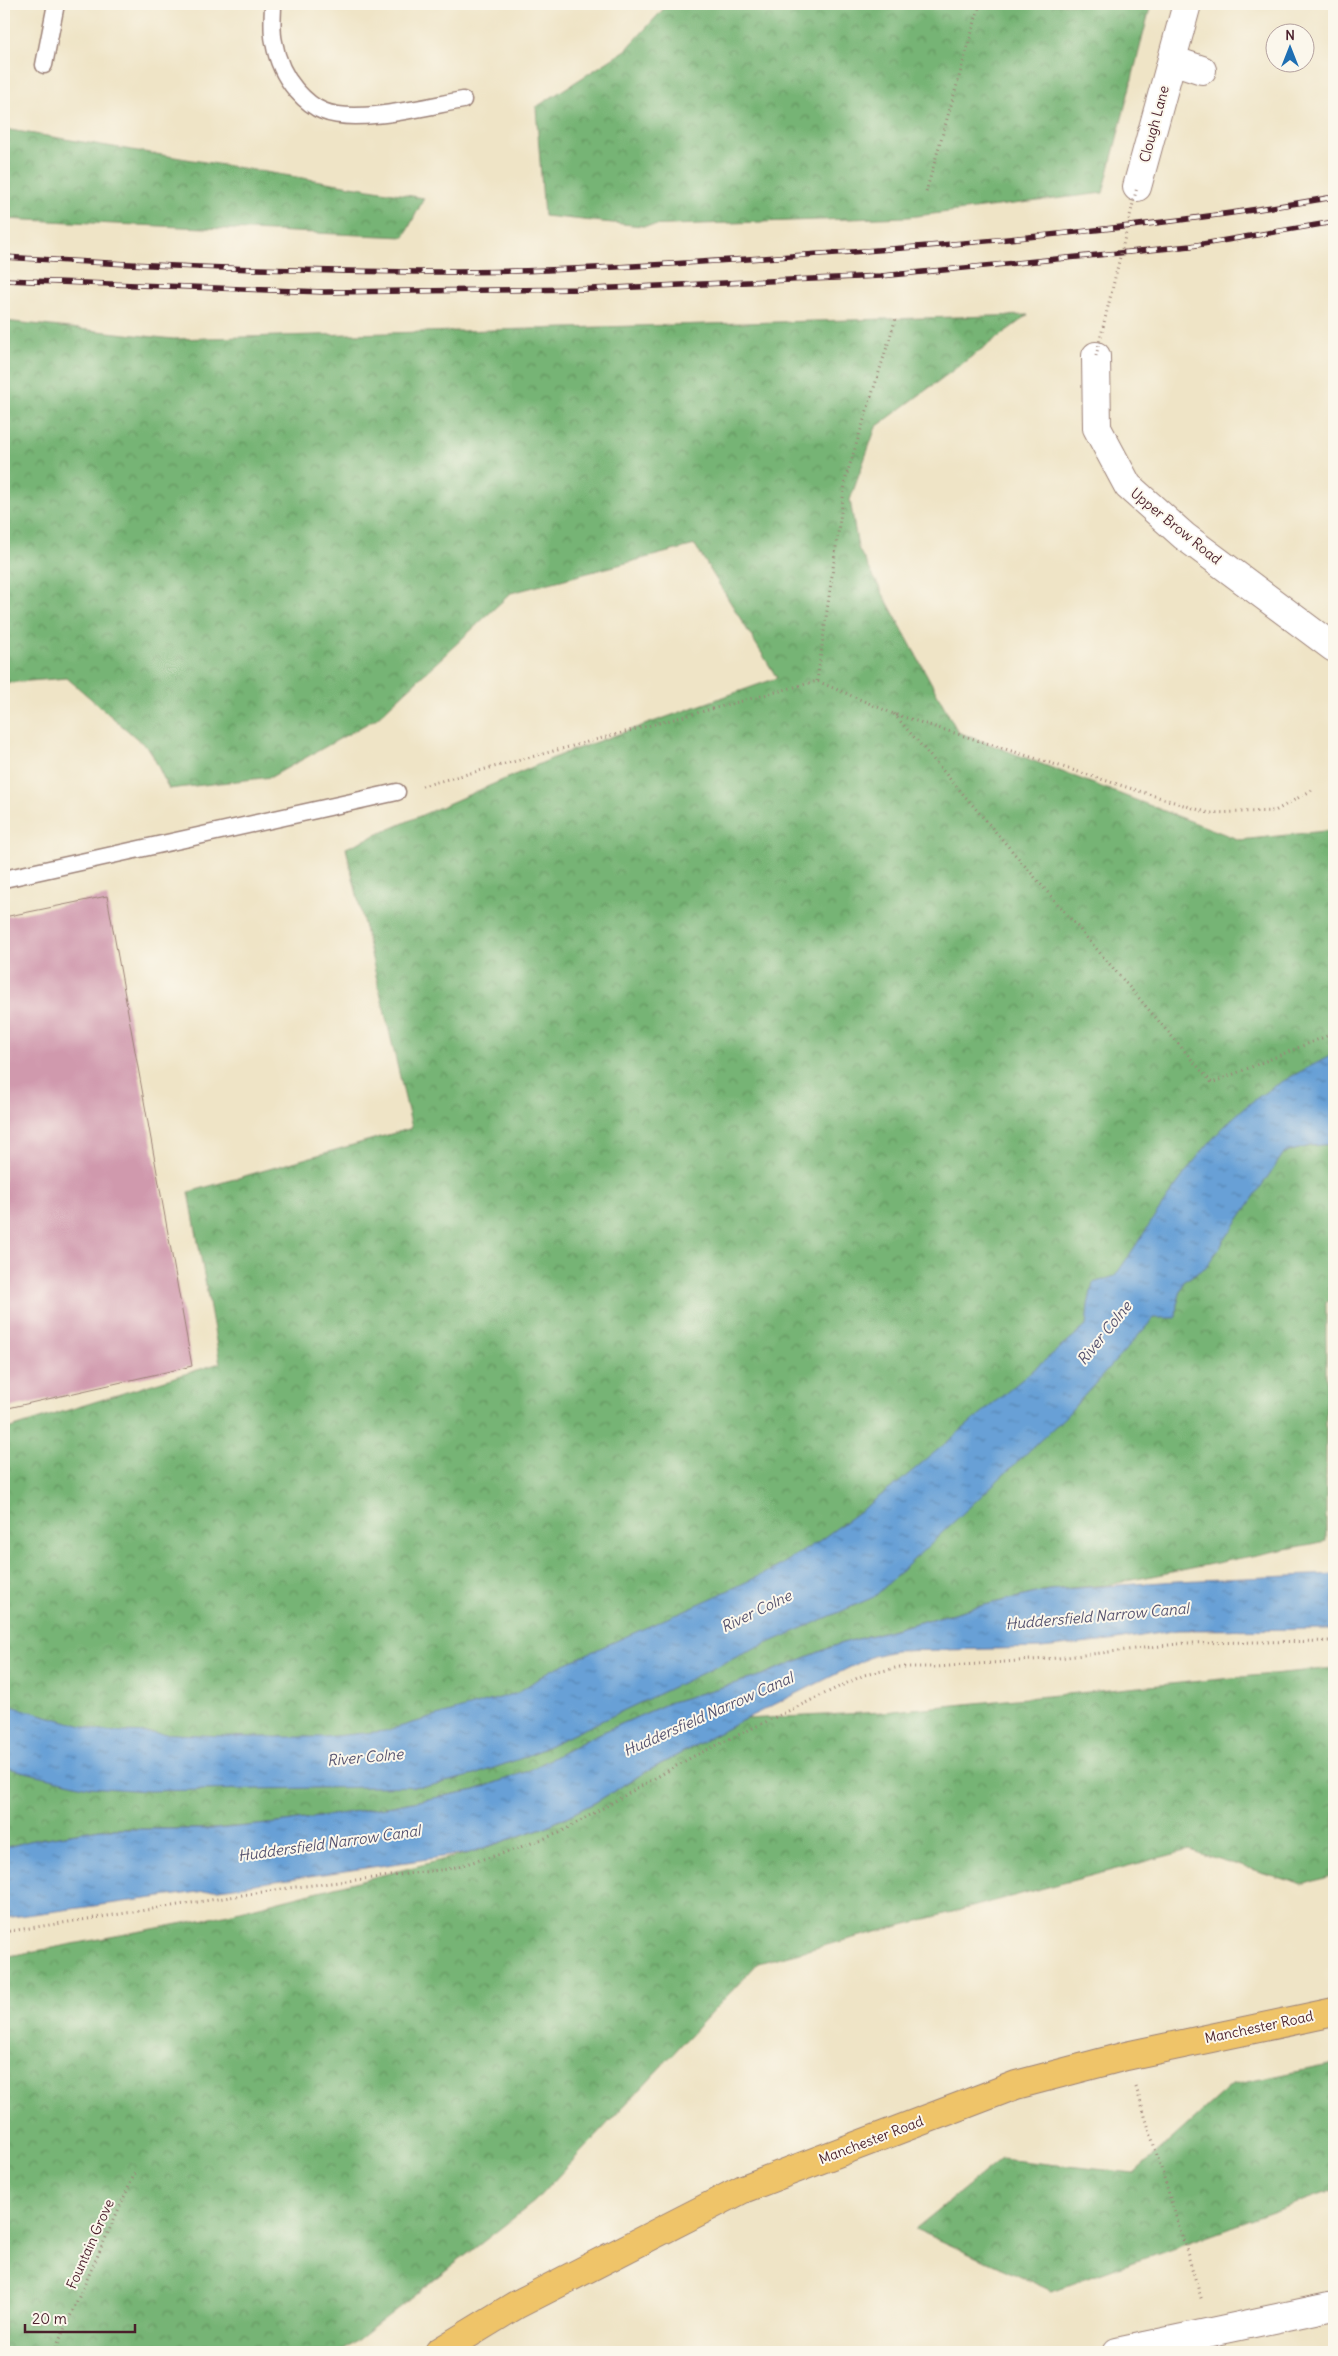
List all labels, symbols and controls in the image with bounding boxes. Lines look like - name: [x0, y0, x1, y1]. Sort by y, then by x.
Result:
- north arrow: [1266, 22, 1316, 72]
- text: N: [1285, 26, 1295, 44]
- street label: Clough Lane: [1135, 84, 1173, 164]
- street label: Upper Brow Road: [1127, 484, 1225, 568]
- water label: River Colne: [1073, 1297, 1136, 1369]
- water label: River Colne: [718, 1585, 795, 1636]
- water label: Huddersfield Narrow Canal: [1005, 1598, 1192, 1633]
- water label: Huddersfield Narrow Canal: [620, 1667, 798, 1760]
- water label: River Colne: [326, 1744, 405, 1770]
- water label: Huddersfield Narrow Canal: [237, 1820, 424, 1865]
- street label: Manchester Road: [1203, 2007, 1315, 2047]
- street label: Manchester Road: [816, 2112, 926, 2168]
- street label: Fountain Grove: [62, 2196, 118, 2292]
- scale bar: [25, 2301, 135, 2333]
- text: 20 m: [32, 2309, 67, 2328]

